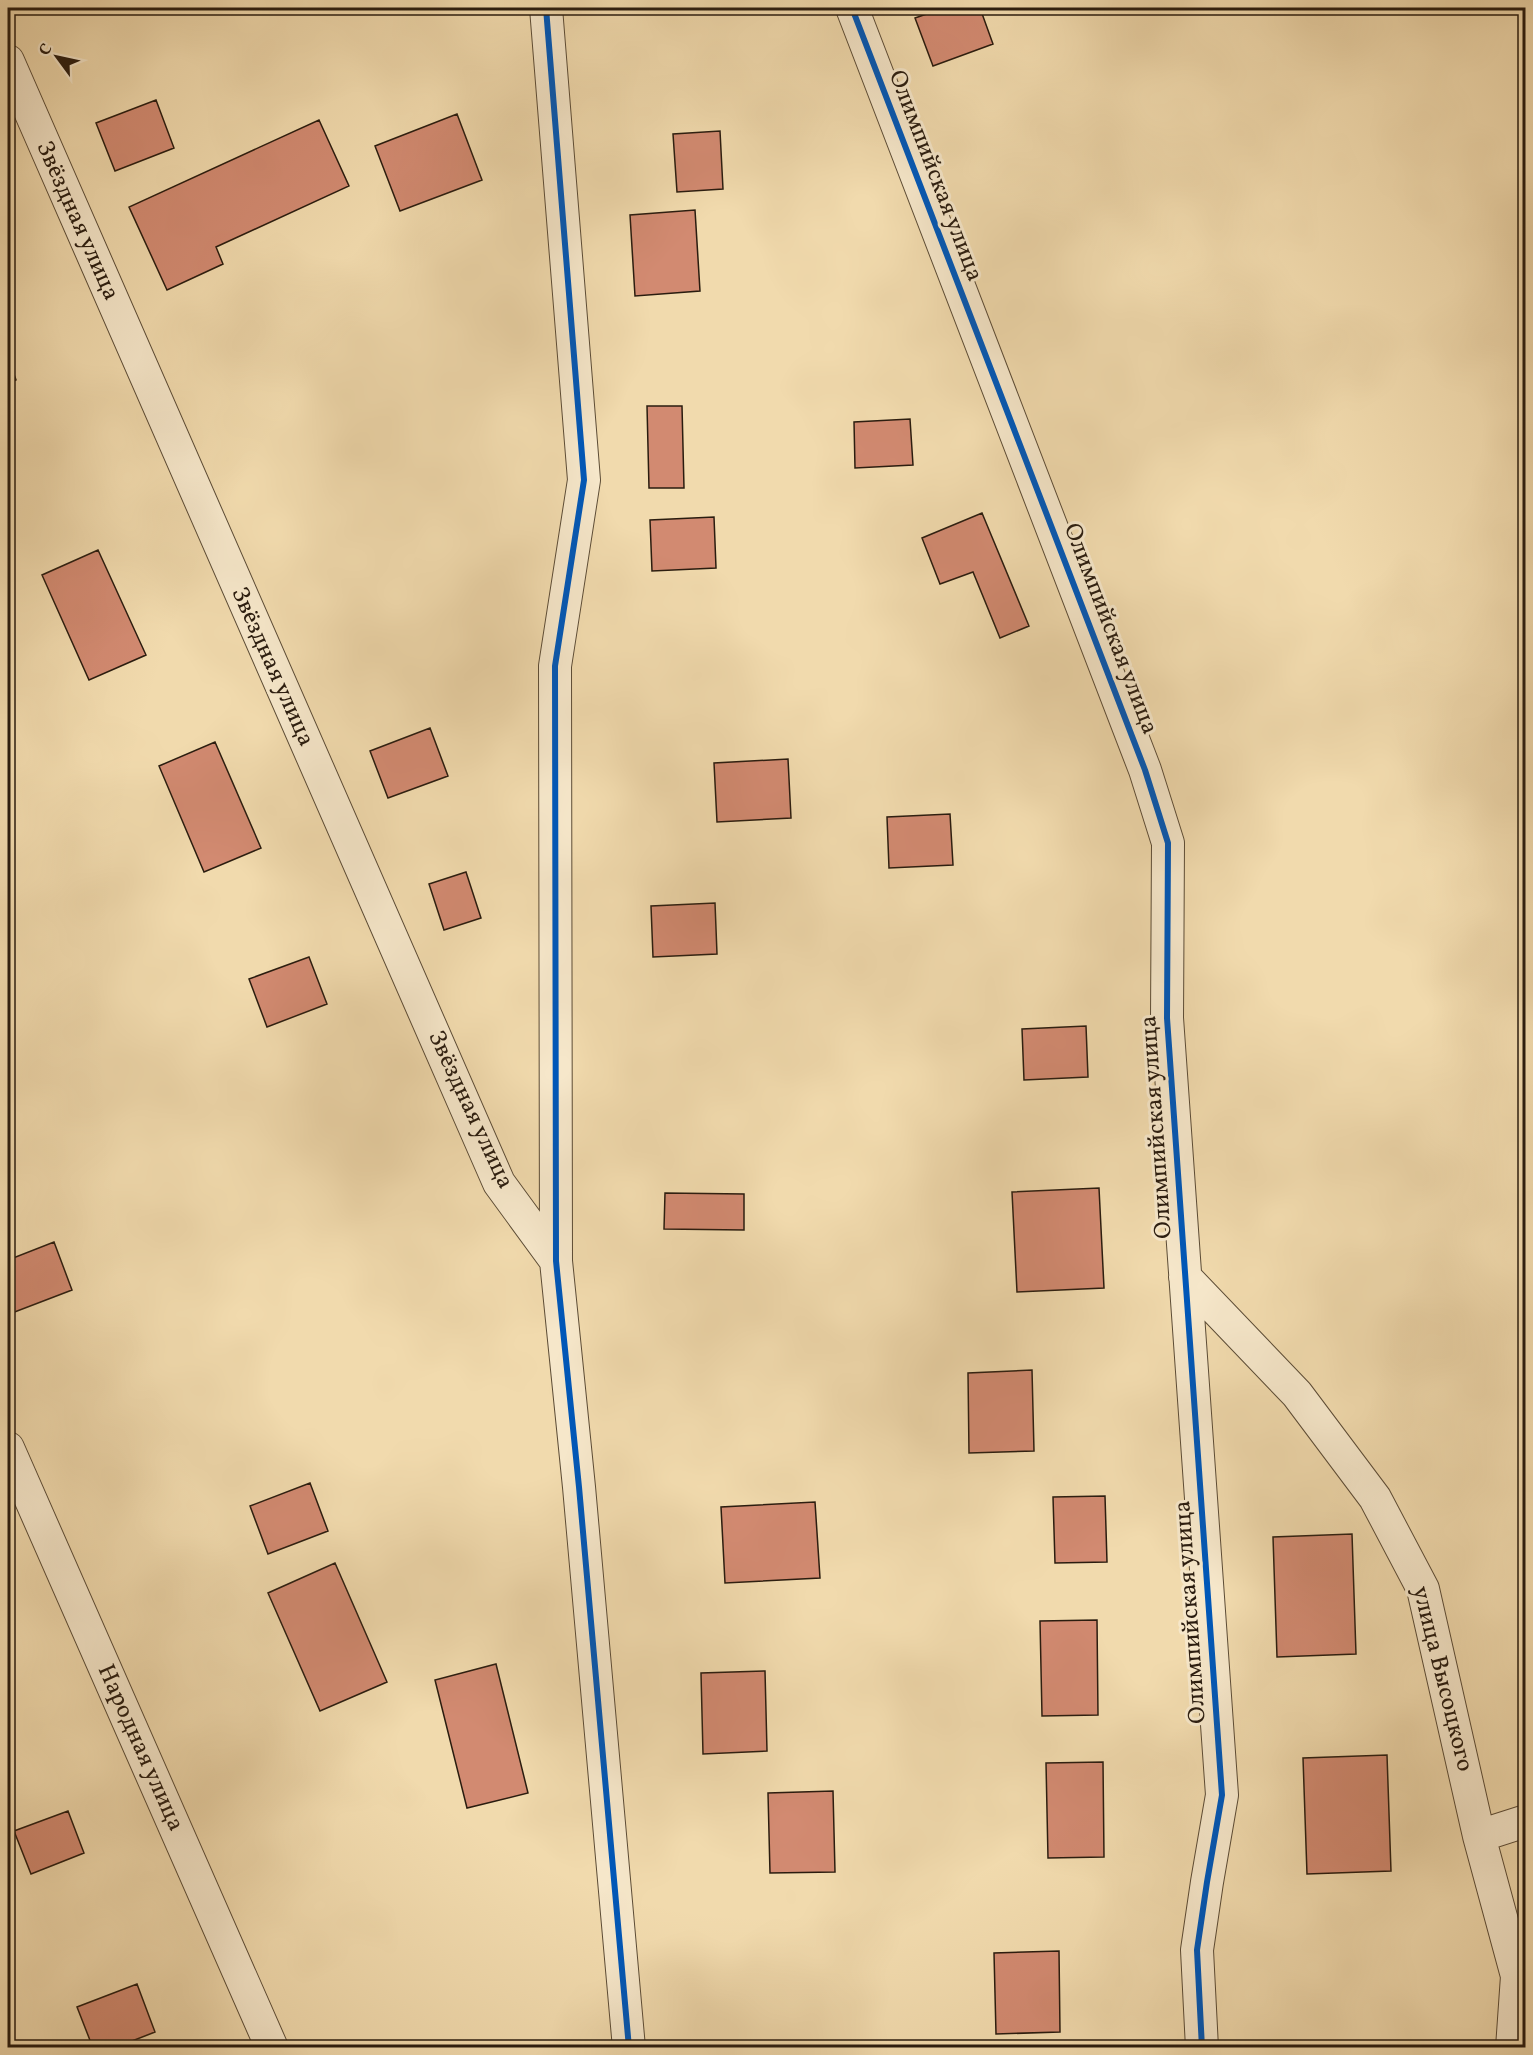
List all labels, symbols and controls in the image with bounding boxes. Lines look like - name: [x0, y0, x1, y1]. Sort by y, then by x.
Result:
- north arrow: [27, 27, 87, 87]
- text: С: [34, 40, 58, 60]
- street label: Олимпийская улица: [879, 65, 991, 287]
- street label: Звёздная улица: [27, 136, 127, 306]
- street label: Олимпийская улица: [1054, 518, 1166, 740]
- street label: Звёздная улица: [222, 582, 322, 752]
- street label: Олимпийская улица: [1132, 1014, 1182, 1240]
- street label: Звёздная улица: [418, 1025, 522, 1195]
- street label: Олимпийская улица: [1166, 1499, 1216, 1725]
- street label: улица Высоцкого: [1403, 1583, 1481, 1775]
- street label: Народная улица: [88, 1659, 192, 1837]

